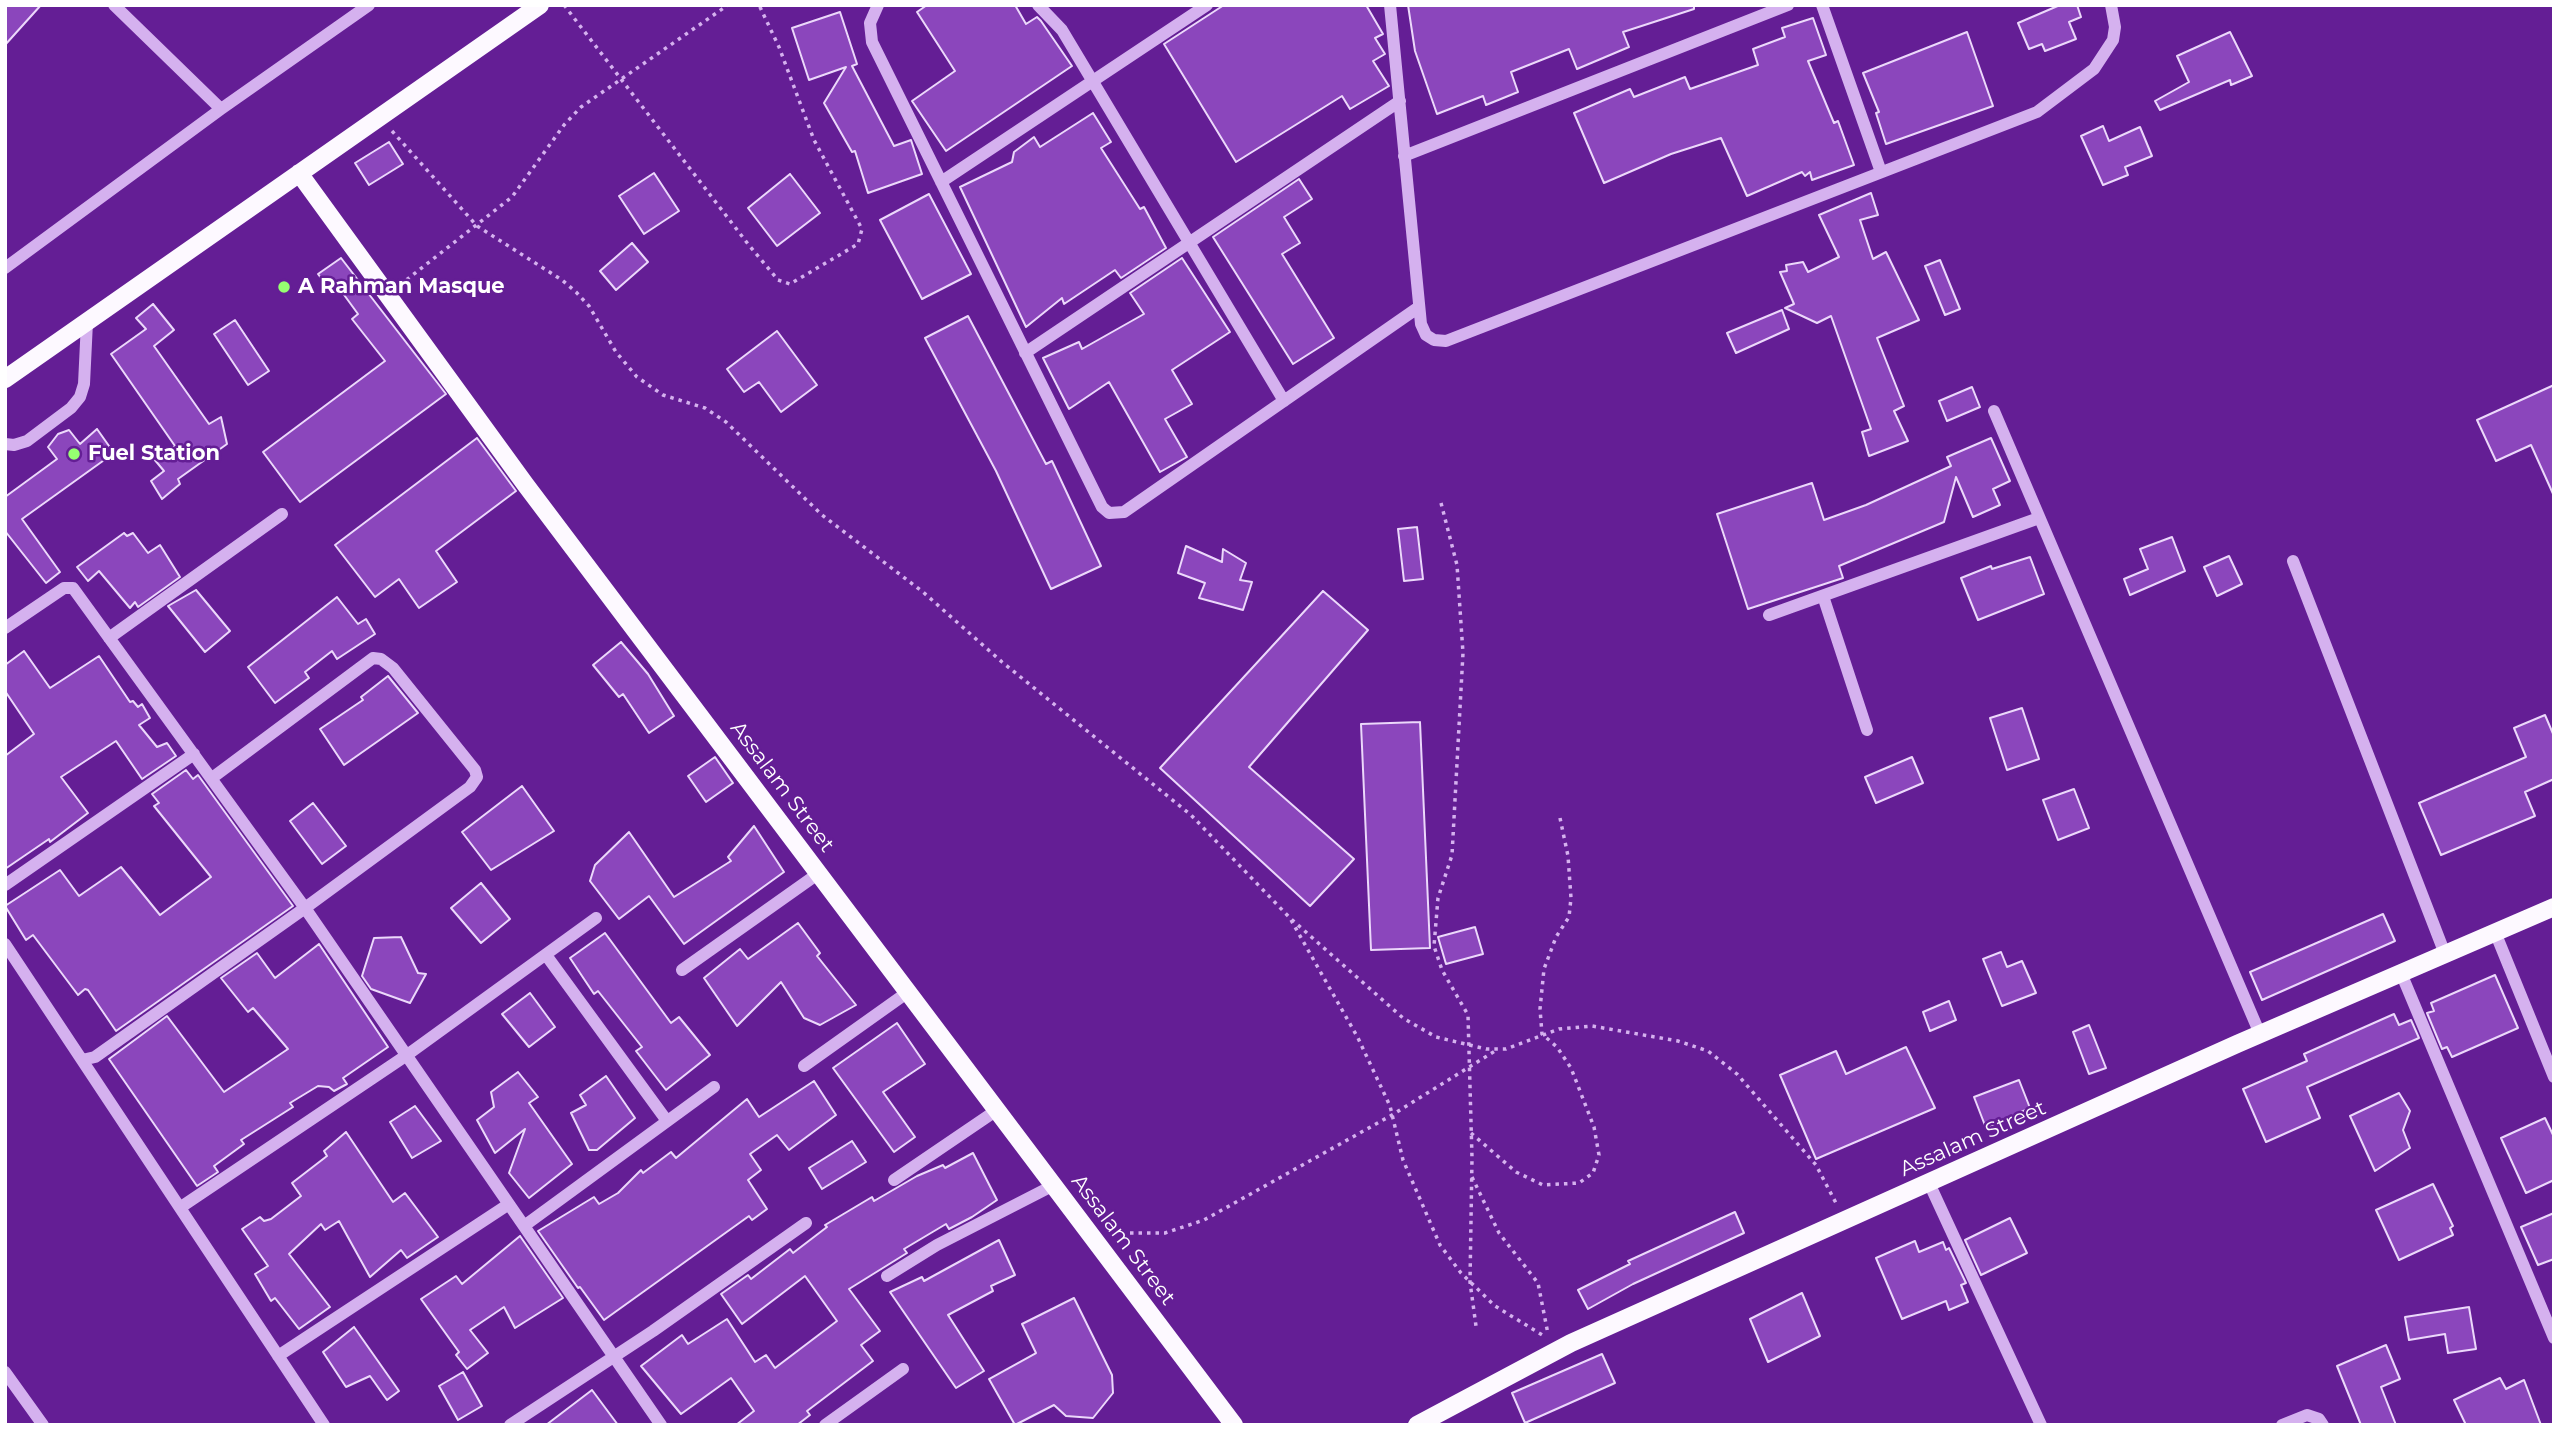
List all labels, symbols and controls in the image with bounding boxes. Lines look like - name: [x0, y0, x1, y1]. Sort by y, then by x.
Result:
- place label: A Rahman Masque: [298, 274, 505, 300]
- marker: A Rahman Masque: [276, 279, 292, 295]
- place label: Fuel Station: [88, 441, 220, 467]
- marker: Fuel Station: [66, 446, 82, 462]
- street label: Assalam Street: [725, 717, 839, 857]
- street label: Assalam Street: [1896, 1096, 2050, 1182]
- street label: Assalam Street: [1066, 1170, 1180, 1310]

